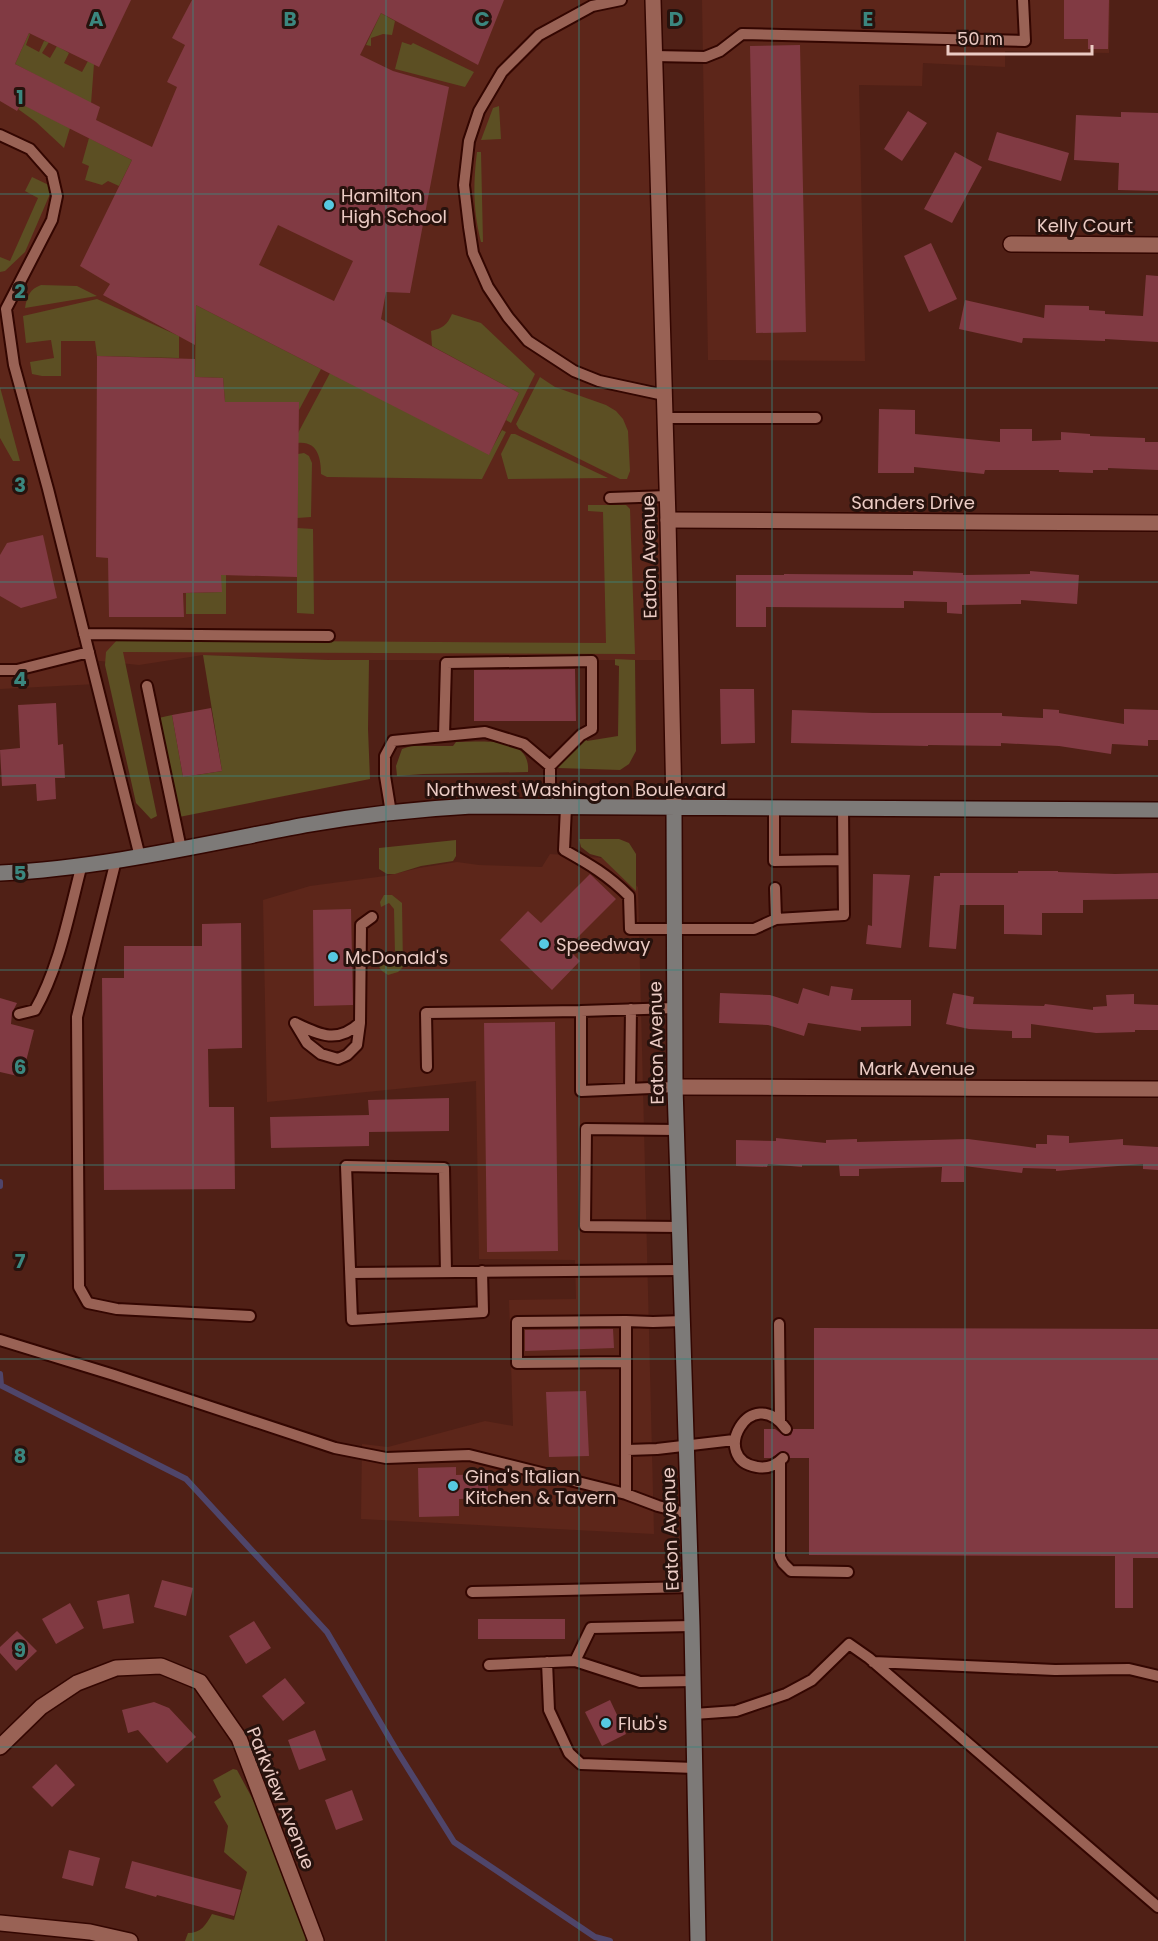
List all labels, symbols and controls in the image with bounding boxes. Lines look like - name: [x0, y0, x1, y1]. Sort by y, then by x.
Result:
- text: A: [89, 5, 104, 33]
- text: B: [283, 5, 297, 33]
- text: C: [474, 5, 490, 33]
- text: D: [669, 5, 683, 33]
- text: E: [863, 5, 873, 33]
- scale bar: [948, 18, 1092, 56]
- text: 50 m: [957, 26, 1003, 51]
- text: 1: [16, 83, 24, 111]
- place label: Hamilton High School: [341, 183, 447, 229]
- marker: Hamilton High School: [322, 198, 336, 212]
- street label: Kelly Court: [1037, 213, 1133, 238]
- text: 2: [14, 277, 26, 305]
- text: 3: [14, 471, 26, 499]
- street label: Sanders Drive: [851, 490, 975, 515]
- street label: Eaton Avenue: [635, 495, 663, 619]
- text: 4: [13, 665, 27, 693]
- street label: Northwest Washington Boulevard: [426, 777, 726, 802]
- text: 5: [14, 859, 27, 887]
- place label: Speedway: [556, 932, 650, 957]
- marker: Speedway: [537, 937, 551, 951]
- place label: McDonald's: [345, 945, 448, 970]
- marker: McDonald's: [326, 950, 340, 964]
- street label: Eaton Avenue: [642, 981, 670, 1105]
- text: 6: [14, 1053, 26, 1081]
- street label: Mark Avenue: [859, 1056, 975, 1081]
- text: 7: [15, 1247, 26, 1275]
- text: 8: [14, 1442, 26, 1470]
- place label: Gina's Italian Kitchen & Tavern: [465, 1464, 616, 1510]
- street label: Eaton Avenue: [655, 1467, 685, 1591]
- marker: Gina's Italian Kitchen & Tavern: [446, 1479, 460, 1493]
- text: 9: [14, 1636, 26, 1664]
- place label: Flub's: [618, 1711, 667, 1736]
- marker: Flub's: [599, 1716, 613, 1730]
- street label: Parkview Avenue: [241, 1723, 321, 1873]

